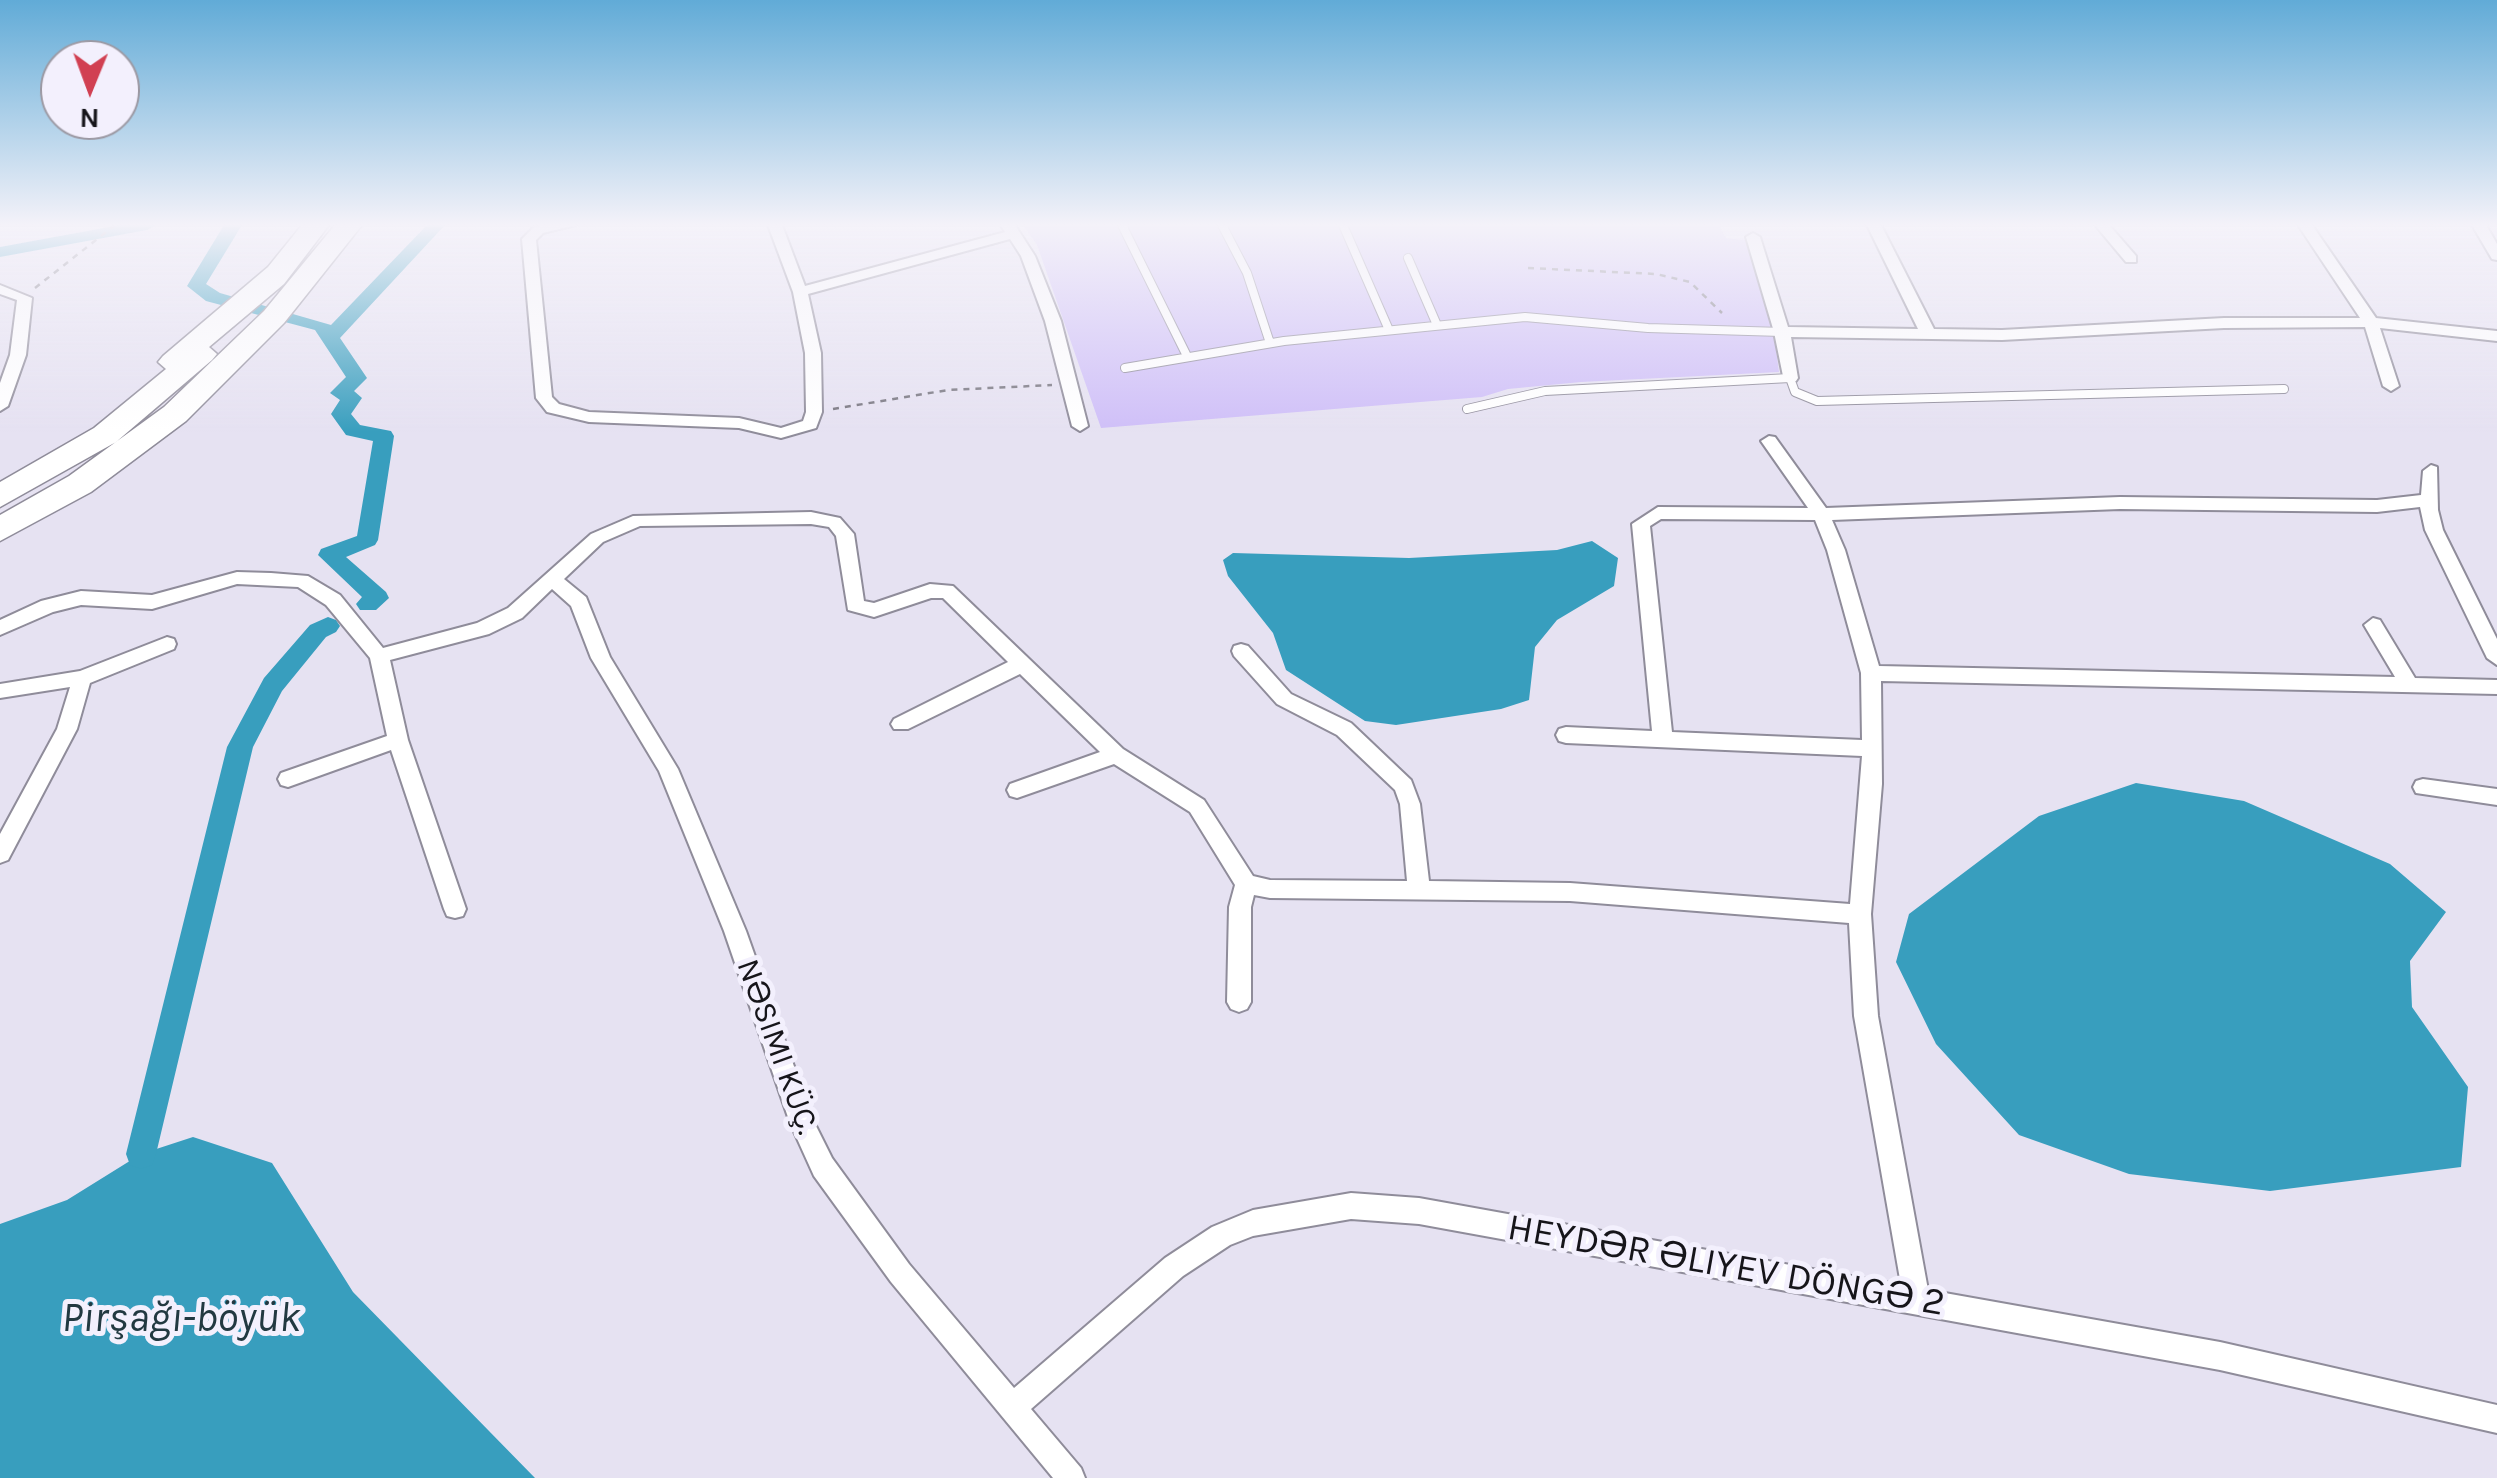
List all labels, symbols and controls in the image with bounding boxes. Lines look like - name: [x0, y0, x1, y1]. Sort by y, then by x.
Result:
- north arrow: [40, 40, 140, 140]
- text: N: [79, 102, 100, 135]
- street label: NƏSIMI KÜÇ.: [728, 954, 826, 1140]
- street label: HEYDƏR ƏLIYEV DÖNGƏ 2: [1504, 1205, 1948, 1327]
- water label: Pirşağı-böyük: [62, 1294, 300, 1344]

